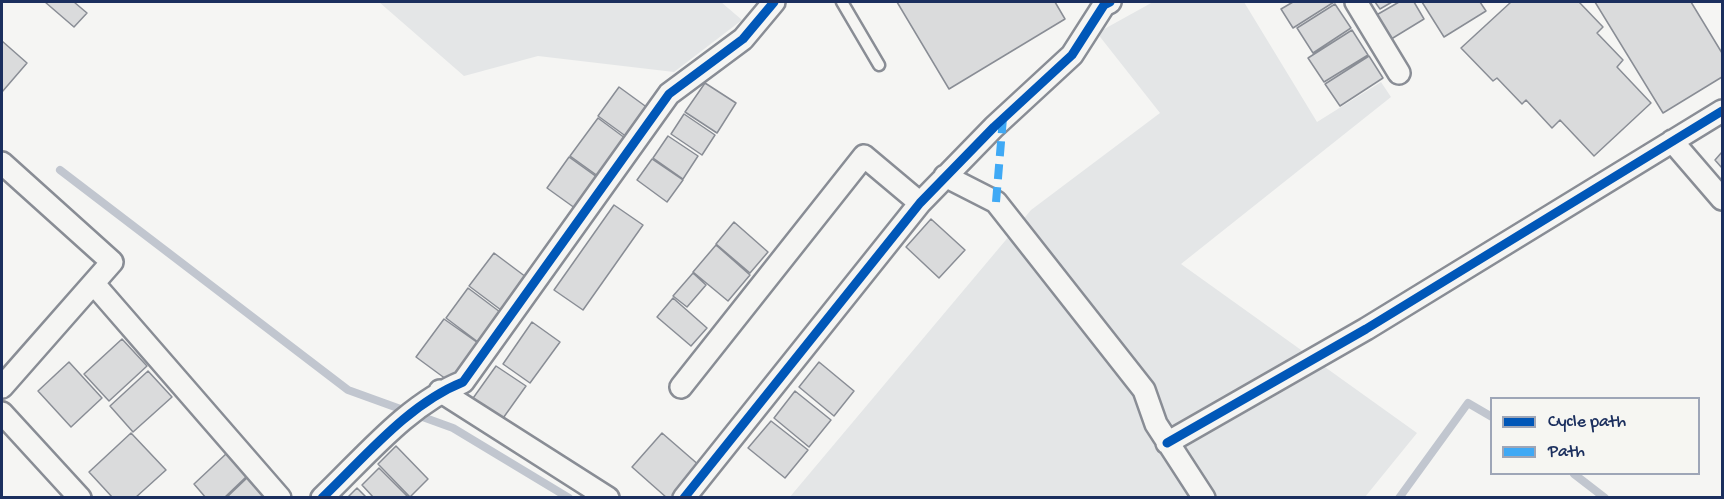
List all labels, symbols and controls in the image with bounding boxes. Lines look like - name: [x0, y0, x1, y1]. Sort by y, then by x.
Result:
- legend: [1490, 397, 1700, 475]
- text: Cycle path: [1548, 412, 1626, 433]
- text: Path: [1548, 442, 1585, 463]

